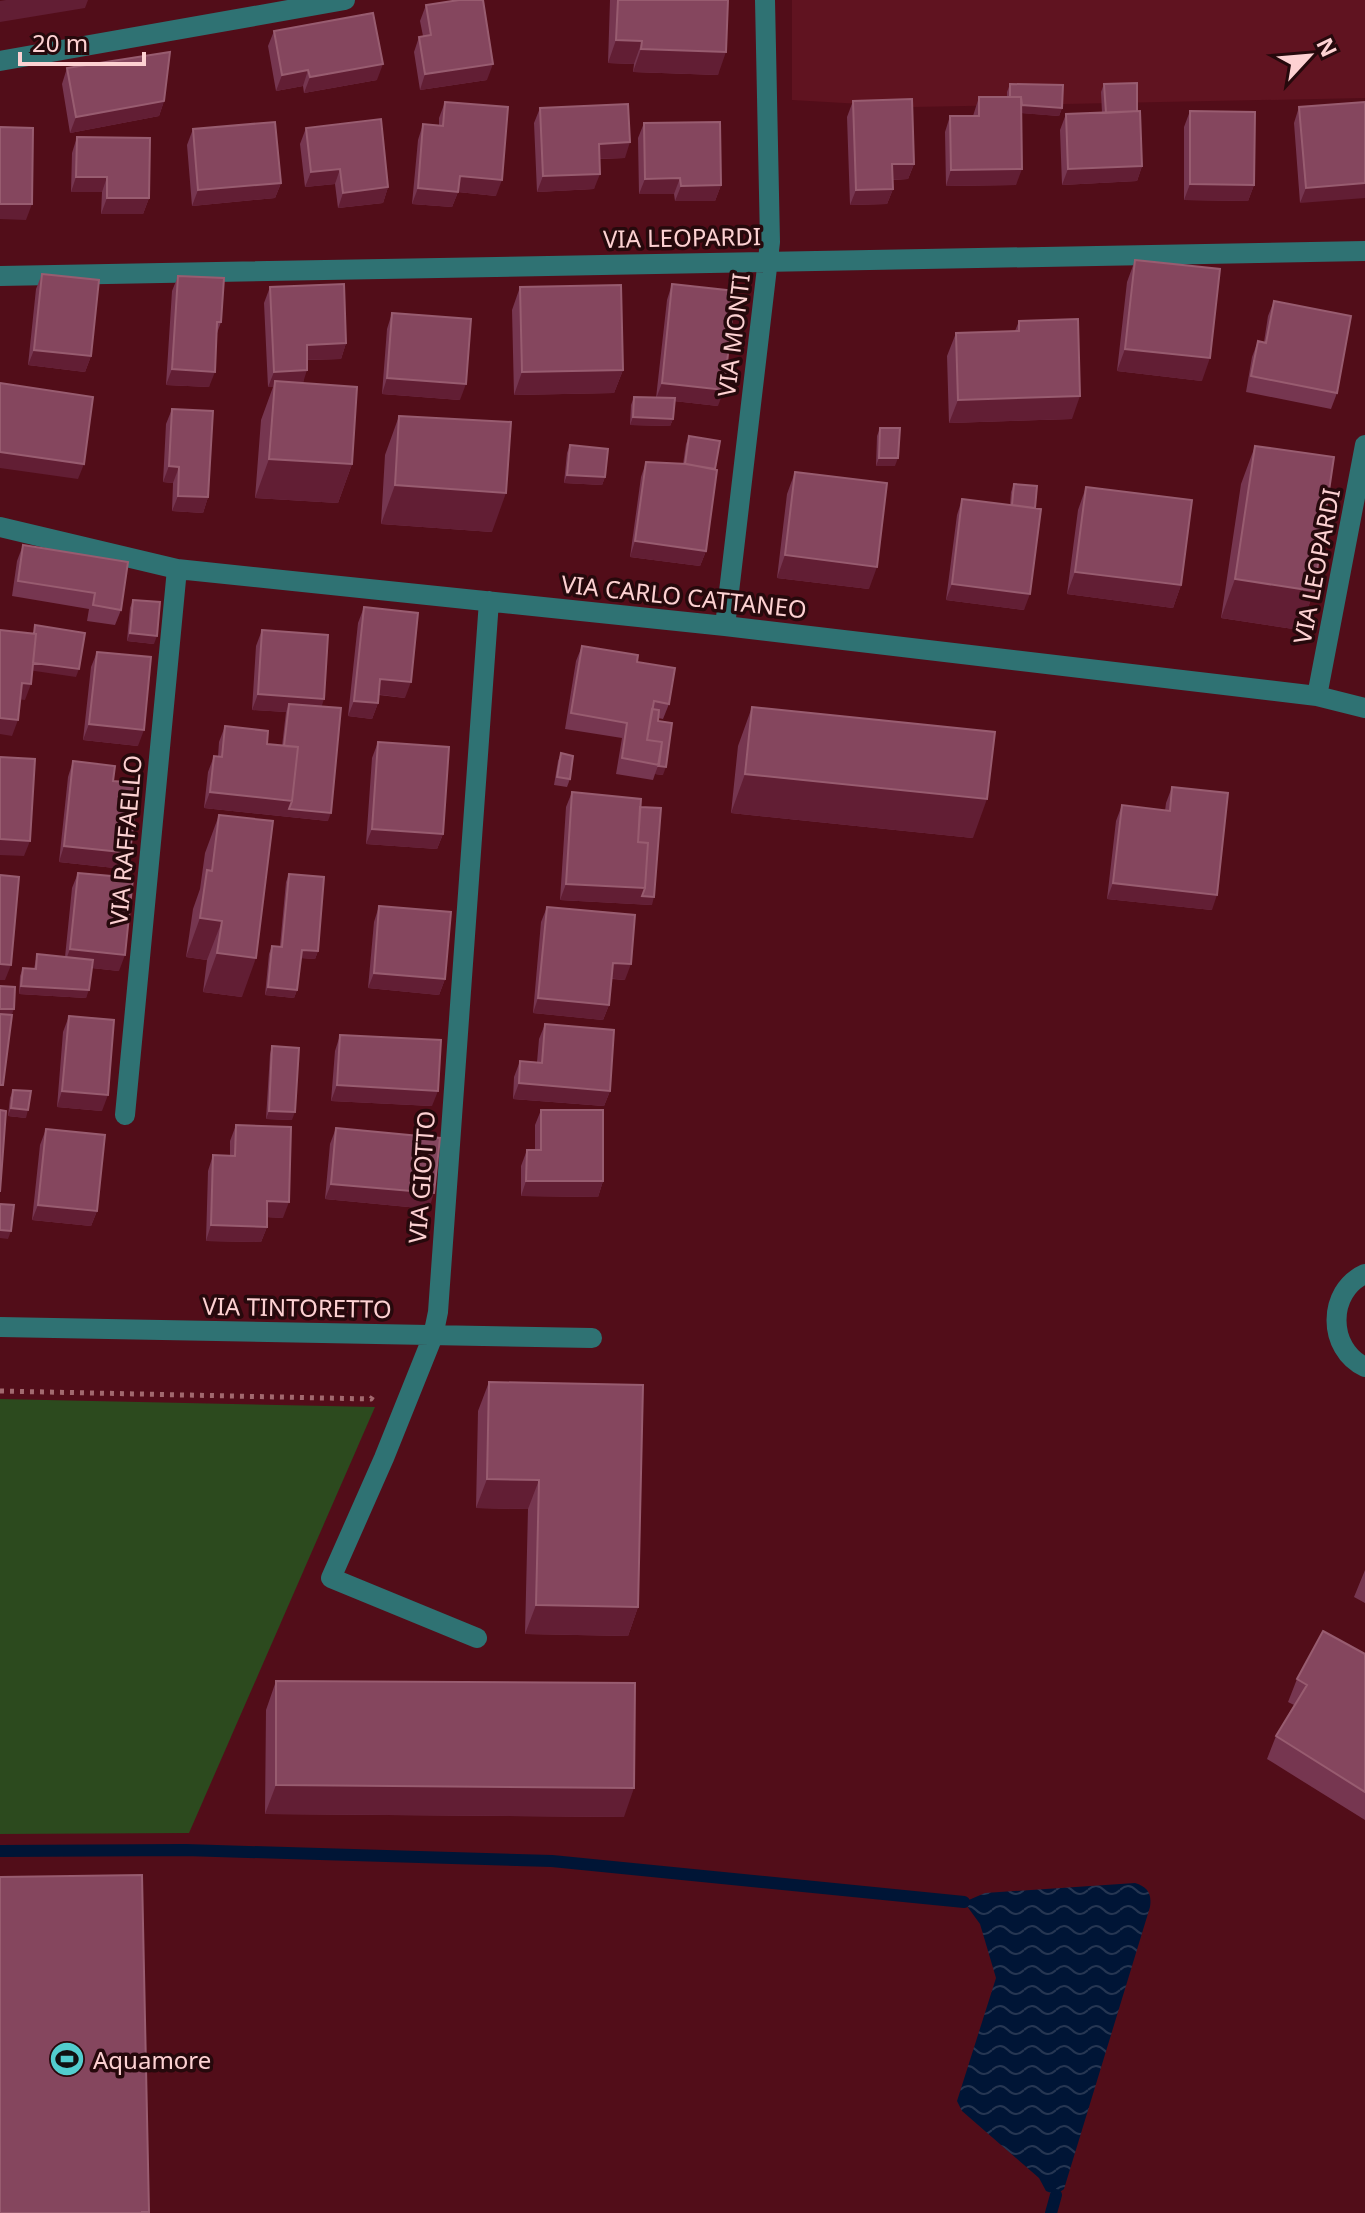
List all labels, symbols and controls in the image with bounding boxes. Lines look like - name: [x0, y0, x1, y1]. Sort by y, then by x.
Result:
- scale bar: [20, 16, 144, 66]
- north arrow: [1269, 16, 1349, 96]
- text: 20 m: [32, 26, 88, 59]
- text: N: [1310, 32, 1345, 61]
- street label: VIA LEOPARDI: [603, 219, 761, 255]
- street label: VIA MONTI: [709, 271, 757, 399]
- street label: VIA LEOPARDI: [1285, 485, 1347, 647]
- street label: VIA CARLO CATTANEO: [560, 567, 808, 625]
- street label: VIA RAFFAELLO: [101, 753, 149, 927]
- street label: VIA GIOTTO: [400, 1109, 442, 1245]
- street label: VIA TINTORETTO: [202, 1289, 392, 1325]
- sports icon: Aquamore: [48, 2040, 86, 2078]
- place label: Aquamore: [93, 2043, 211, 2076]

